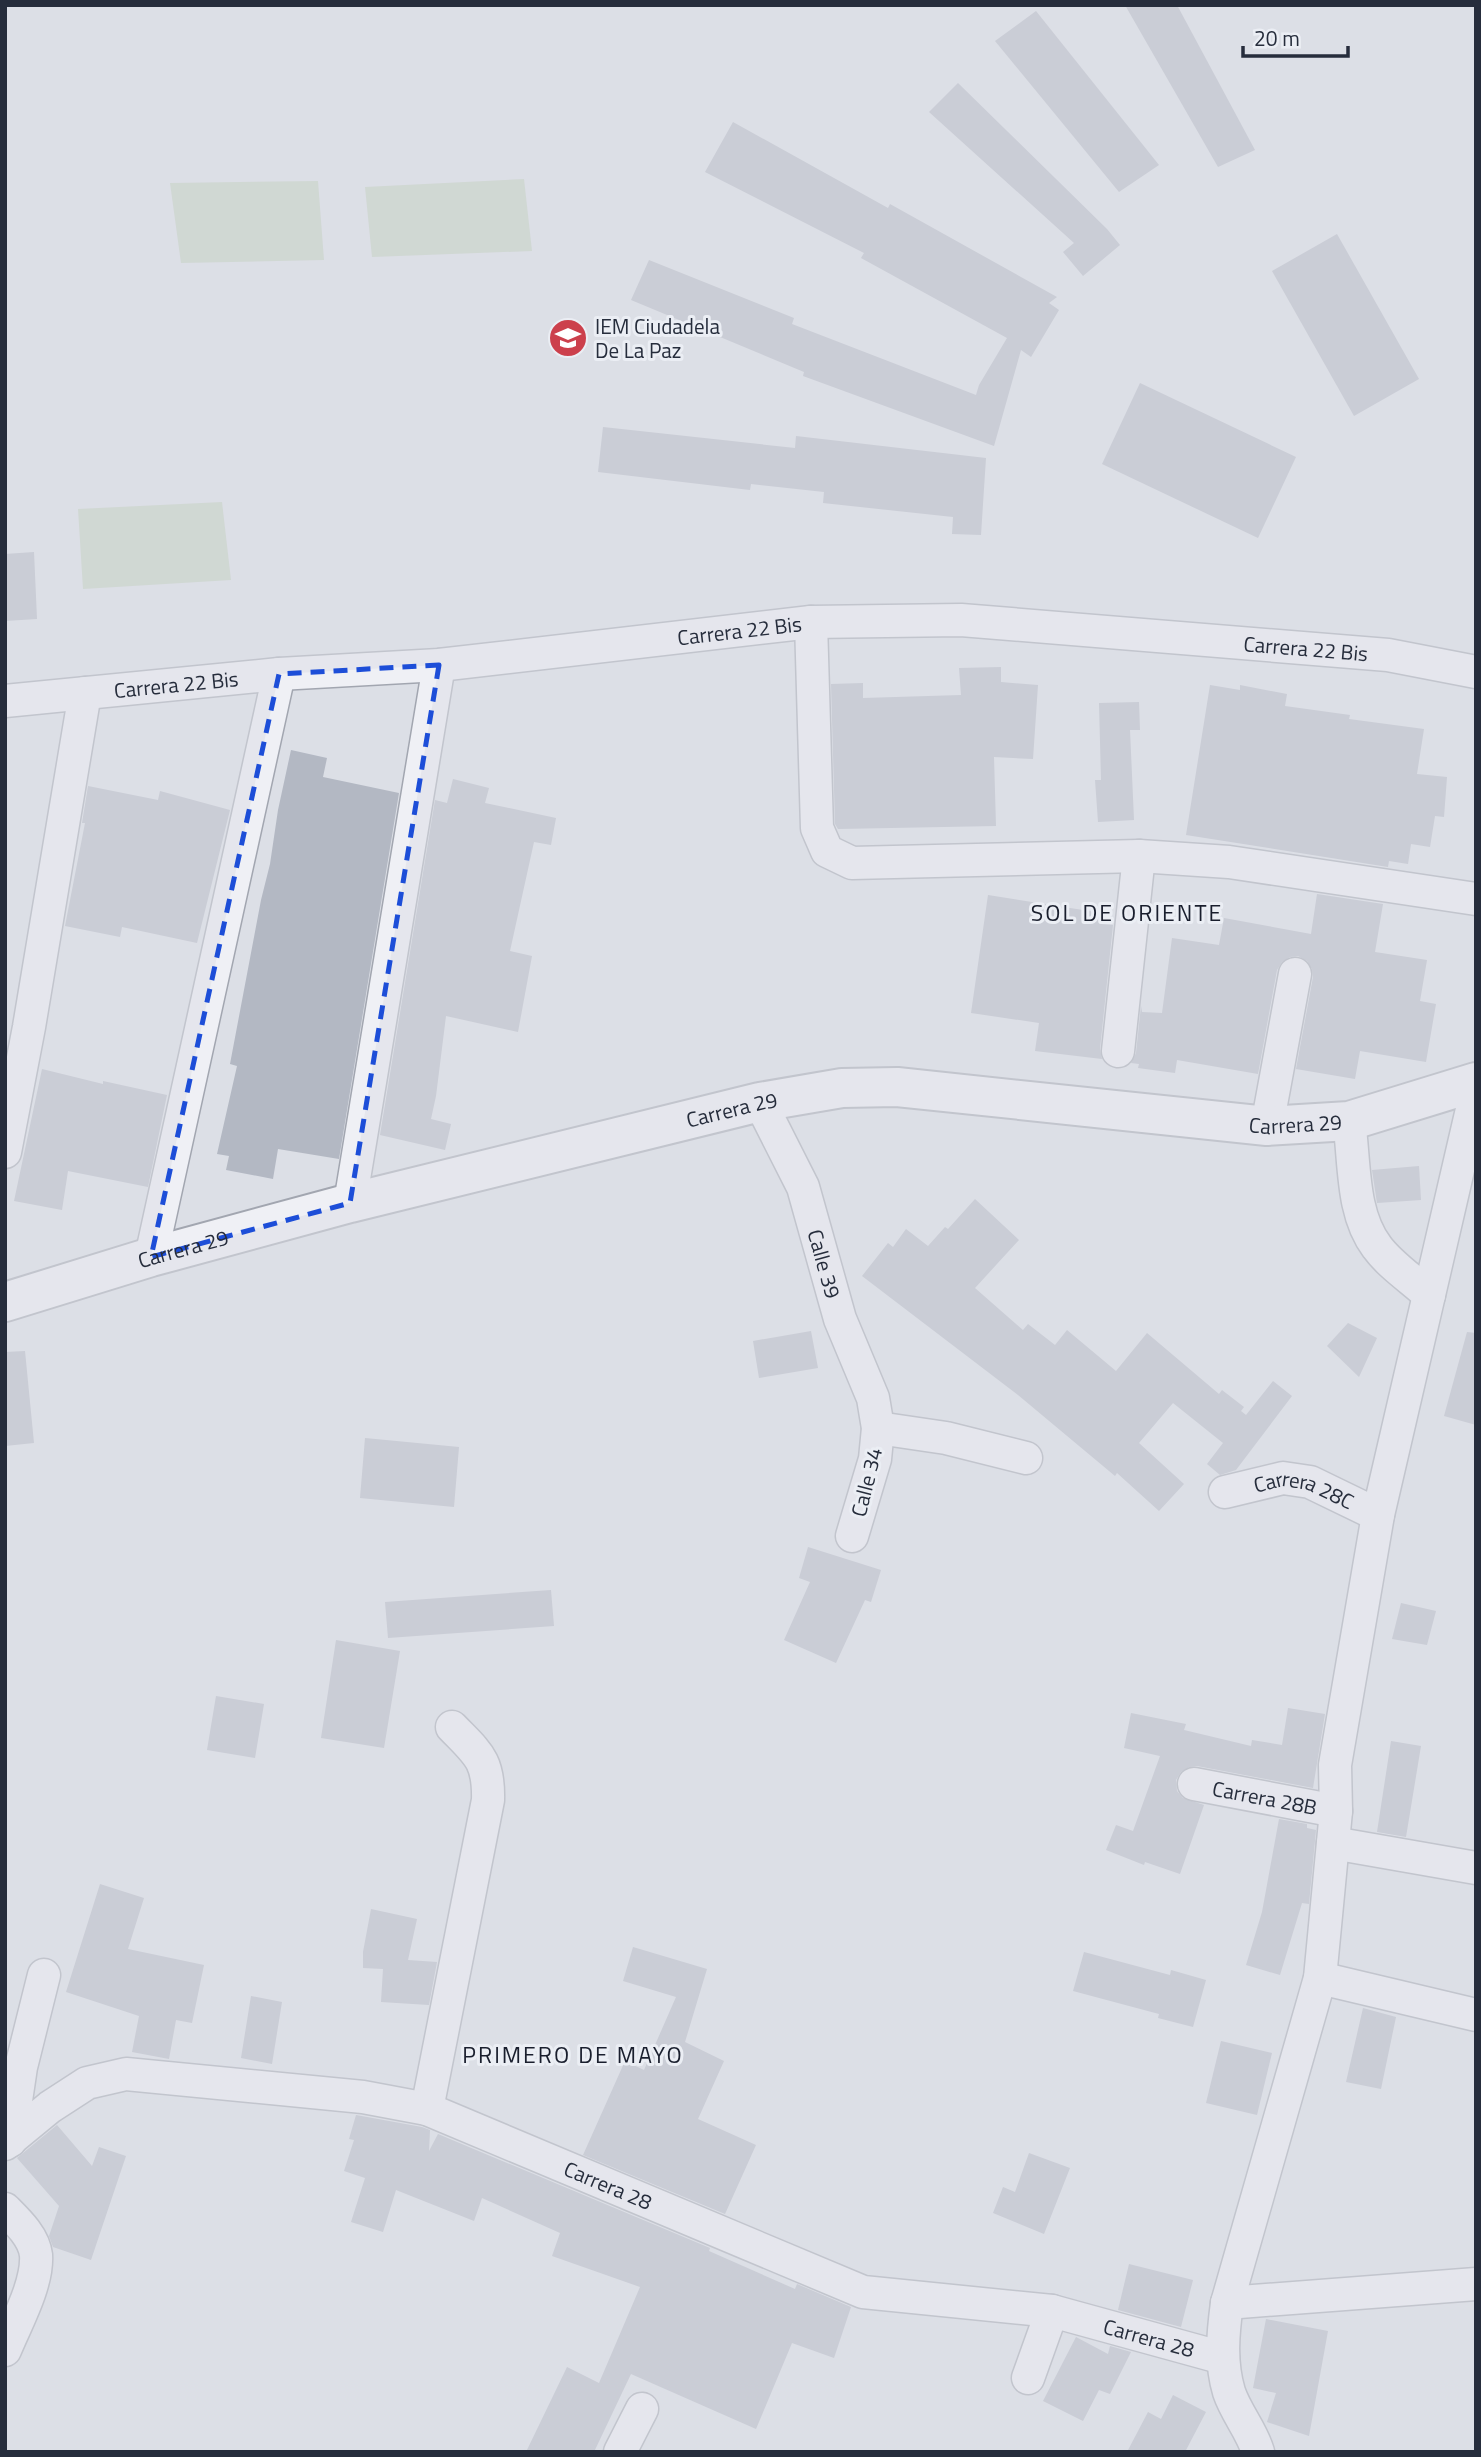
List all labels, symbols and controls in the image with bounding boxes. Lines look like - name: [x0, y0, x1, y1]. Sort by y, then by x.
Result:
- scale bar: [1243, 14, 1348, 58]
- text: 20 m: [1254, 22, 1300, 54]
- place label: IEM Ciudadela De La Paz: [595, 310, 720, 366]
- school or university icon: IEM Ciudadela De La Paz: [547, 317, 589, 359]
- street label: Carrera 22 Bis: [676, 607, 803, 653]
- street label: Carrera 22 Bis: [1242, 627, 1369, 669]
- street label: Carrera 22 Bis: [112, 662, 240, 706]
- district label: SOL DE ORIENTE: [1031, 895, 1223, 930]
- street label: Carrera 29: [683, 1083, 780, 1136]
- street label: Carrera 29: [1247, 1105, 1343, 1142]
- street label: Carrera 29: [134, 1221, 232, 1276]
- street label: Calle 39: [800, 1226, 849, 1302]
- street label: Calle 34: [842, 1444, 890, 1520]
- street label: Carrera 28C: [1250, 1462, 1359, 1517]
- street label: Carrera 28B: [1210, 1772, 1320, 1823]
- district label: PRIMERO DE MAYO: [462, 2037, 684, 2072]
- street label: Carrera 28: [559, 2152, 657, 2218]
- street label: Carrera 28: [1100, 2310, 1198, 2365]

